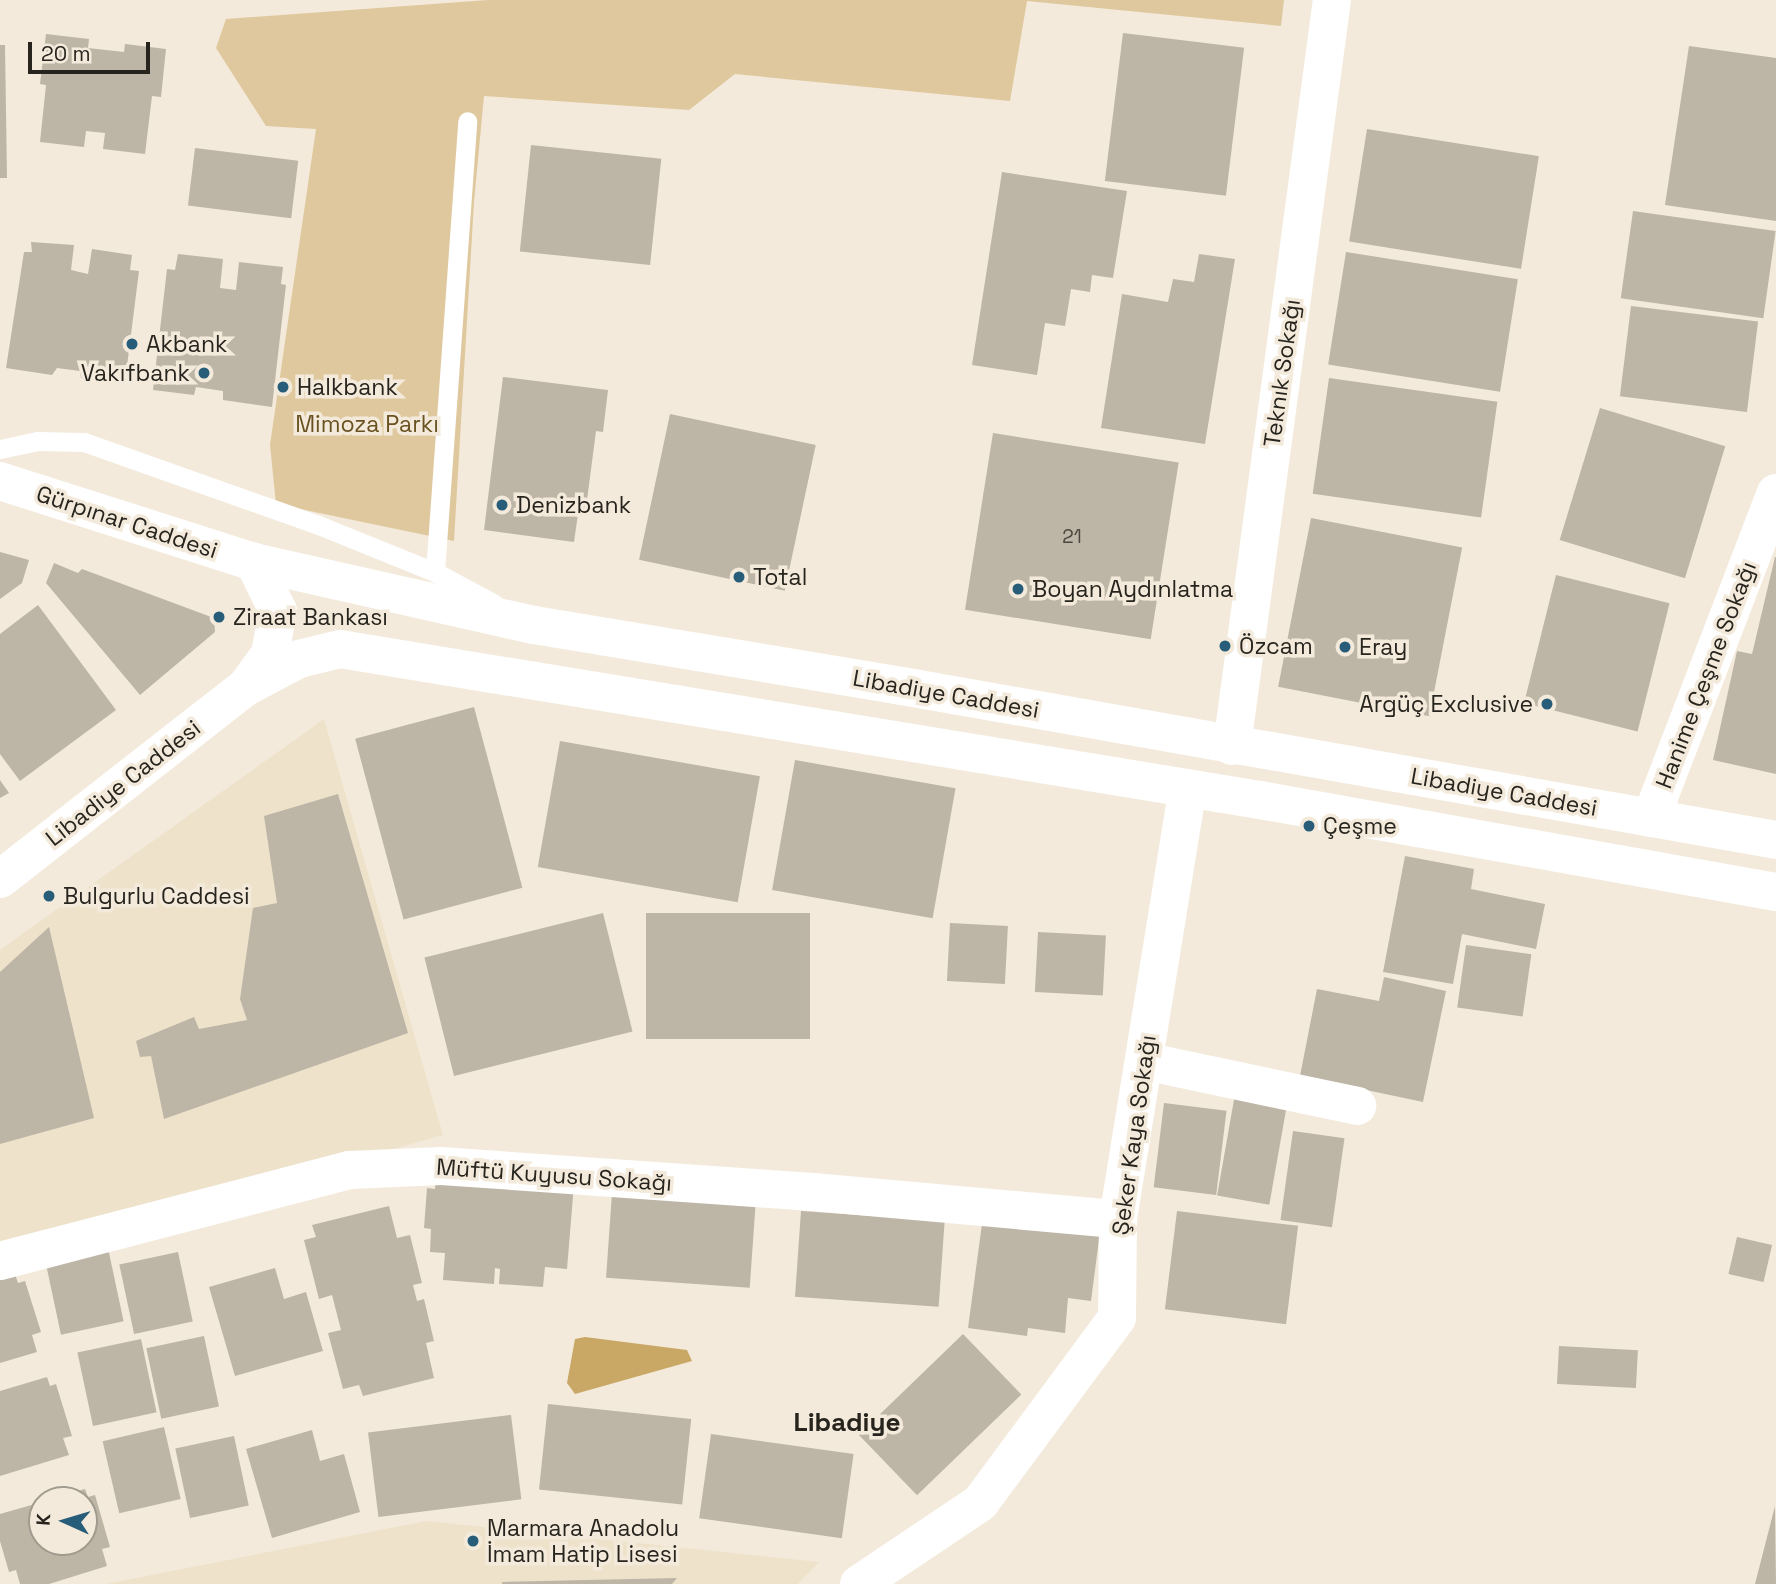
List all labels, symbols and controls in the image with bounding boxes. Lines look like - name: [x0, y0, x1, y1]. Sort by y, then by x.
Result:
- scale bar: [32, 28, 154, 72]
- text: 20 m: [41, 40, 91, 67]
- street label: Teknık Sokağı: [1258, 297, 1306, 449]
- place label: Akbank: [146, 330, 227, 358]
- marker: Akbank: [124, 336, 140, 352]
- place label: Vakıfbank: [81, 359, 190, 387]
- marker: Vakıfbank: [196, 365, 212, 381]
- place label: Halkbank: [297, 373, 398, 401]
- marker: Halkbank: [275, 379, 291, 395]
- park label: Mimoza Parkı: [295, 410, 439, 438]
- street label: Gürpınar Caddesi: [33, 480, 221, 564]
- place label: Denizbank: [516, 491, 631, 519]
- marker: Denizbank: [494, 497, 510, 513]
- house number: 21: [1062, 526, 1082, 548]
- street label: Hanime Çeşme Sokağı: [1650, 558, 1762, 792]
- place label: Total: [753, 563, 807, 591]
- marker: Total: [731, 569, 747, 585]
- place label: Boyan Aydınlatma: [1032, 575, 1234, 603]
- marker: Boyan Aydınlatma: [1010, 581, 1026, 597]
- place label: Ziraat Bankası: [233, 603, 388, 631]
- marker: Ziraat Bankası: [211, 609, 227, 625]
- place label: Özcam: [1239, 632, 1313, 660]
- place label: Eray: [1359, 633, 1407, 661]
- marker: Özcam: [1217, 638, 1233, 654]
- marker: Eray: [1337, 639, 1353, 655]
- street label: Libadiye Caddesi: [851, 664, 1041, 724]
- place label: Argüç Exclusive: [1359, 690, 1533, 718]
- marker: Argüç Exclusive: [1539, 696, 1555, 712]
- street label: Libadiye Caddesi: [40, 714, 206, 852]
- street label: Libadiye Caddesi: [1409, 762, 1599, 822]
- place label: Çeşme: [1323, 812, 1397, 840]
- marker: Çeşme: [1301, 818, 1317, 834]
- place label: Bulgurlu Caddesi: [63, 882, 250, 910]
- marker: Bulgurlu Caddesi: [41, 888, 57, 904]
- street label: Şeker Kaya Sokağı: [1106, 1033, 1162, 1237]
- street label: Müftü Kuyusu Sokağı: [435, 1153, 673, 1197]
- district label: Libadiye: [794, 1407, 900, 1439]
- north arrow: [28, 1486, 98, 1556]
- text: K: [31, 1513, 56, 1526]
- place label: Marmara Anadolu İmam Hatip Lisesi: [487, 1514, 679, 1568]
- marker: Marmara Anadolu İmam Hatip Lisesi: [465, 1533, 481, 1549]

